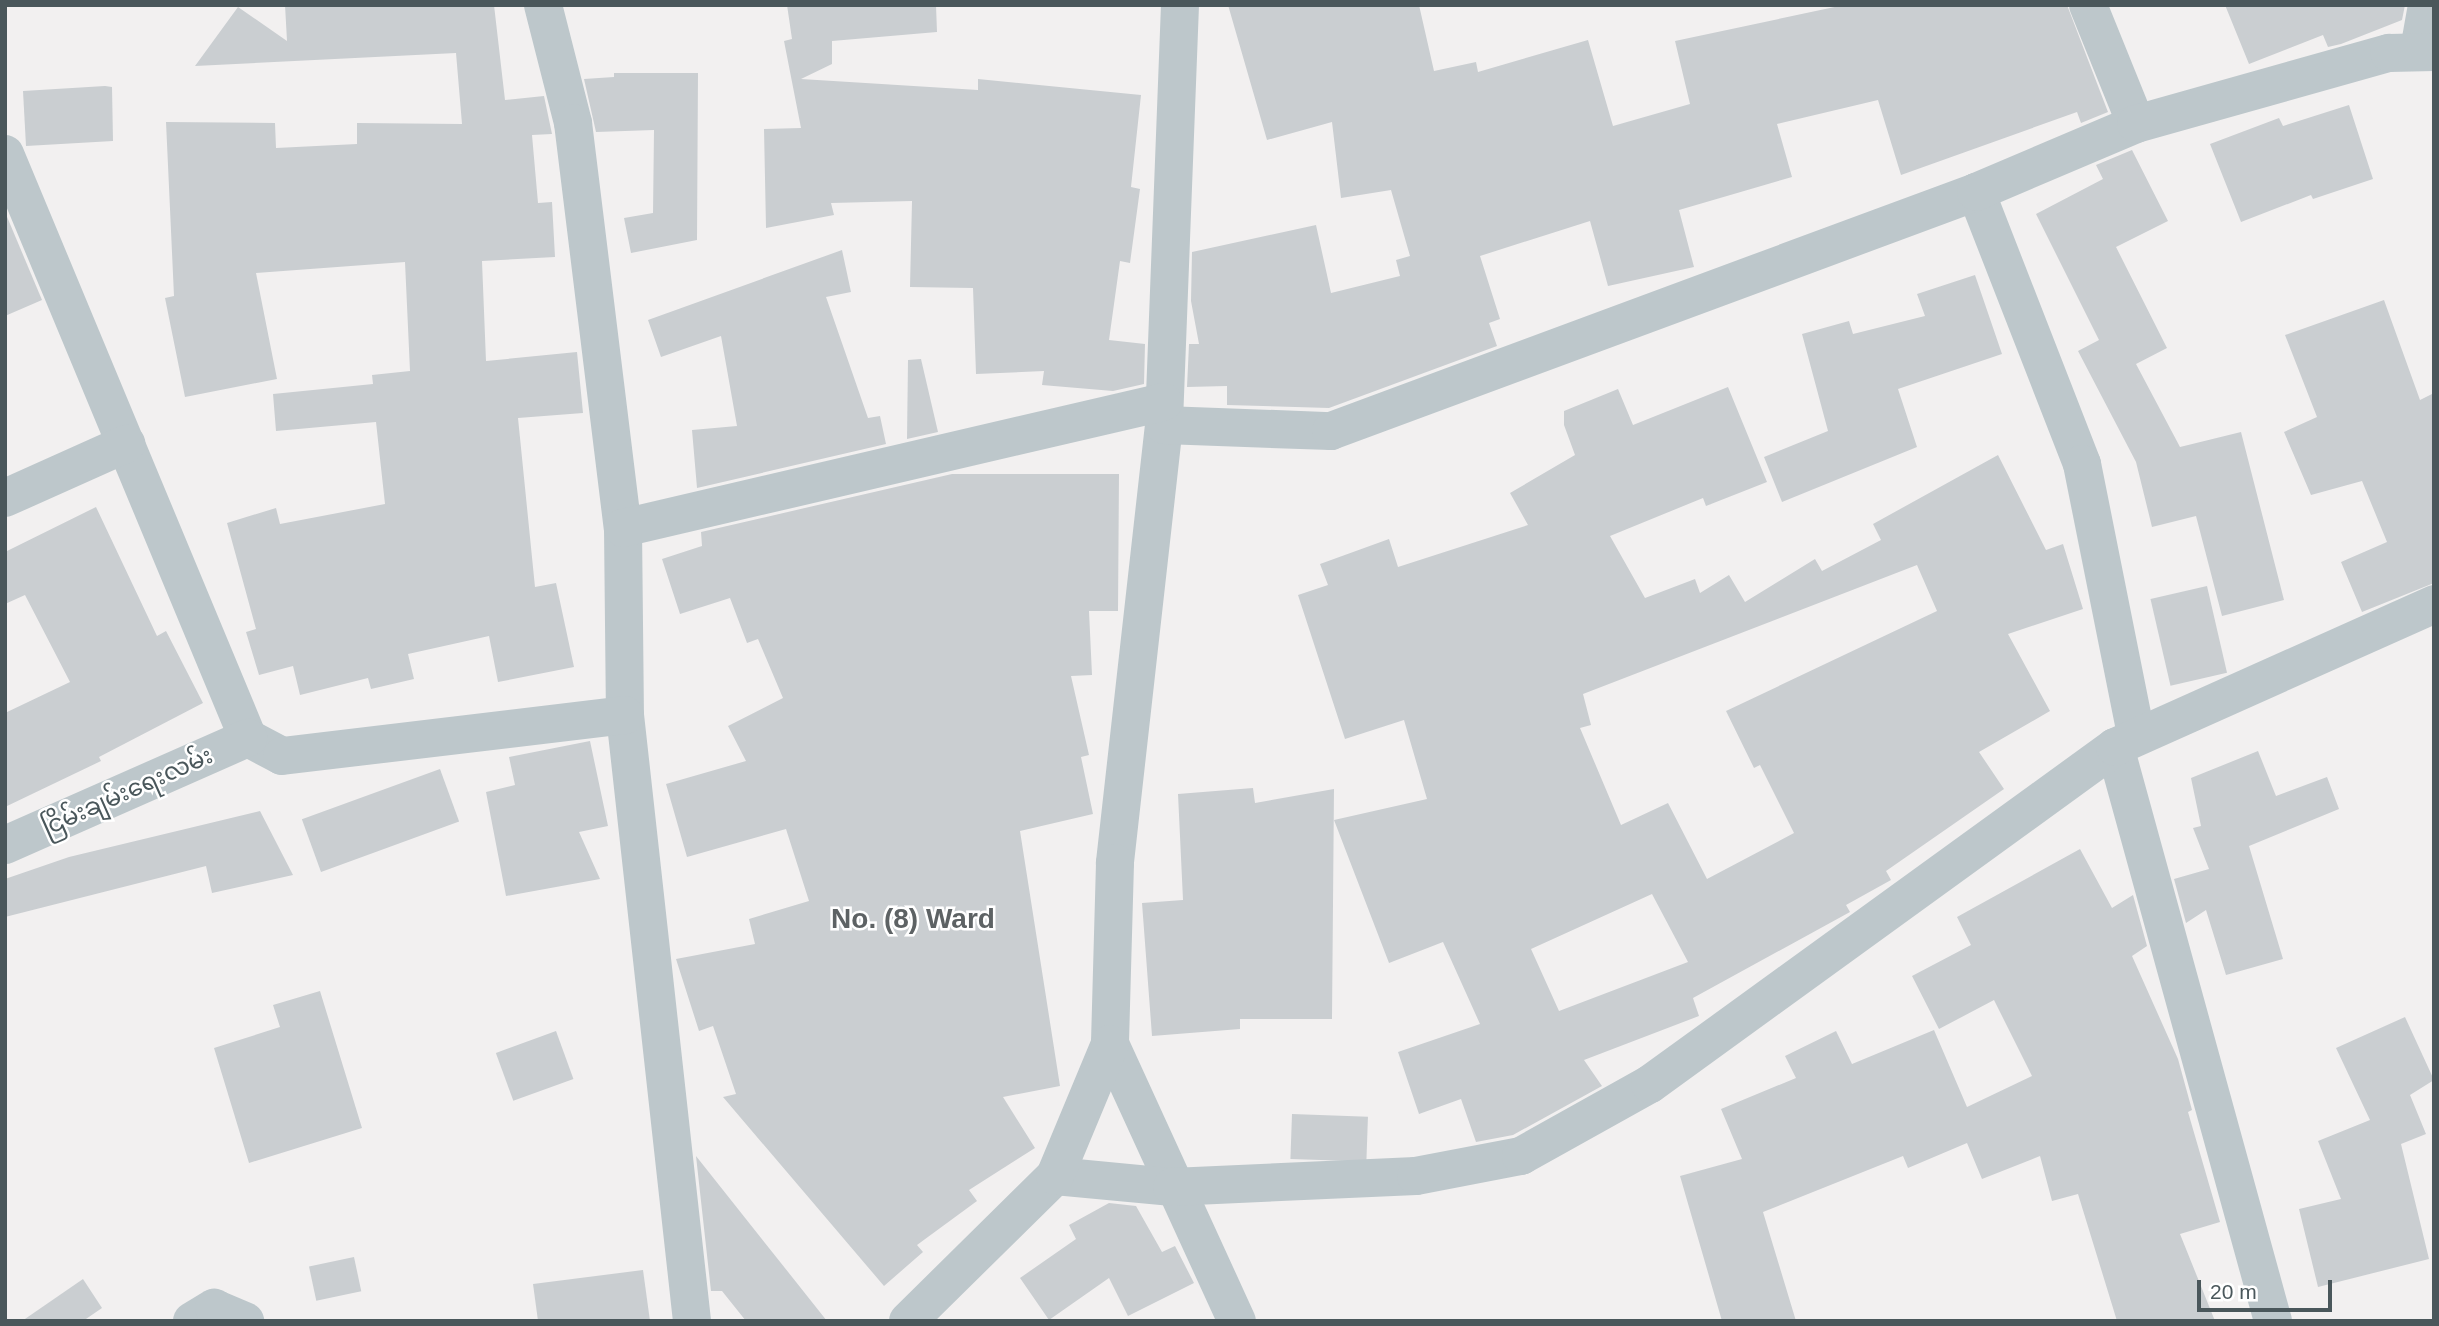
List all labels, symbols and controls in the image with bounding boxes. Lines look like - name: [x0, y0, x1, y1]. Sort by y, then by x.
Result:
- street label: ငြိမ်းချမ်းရေးလမ်း: [37, 740, 217, 842]
- district label: No. (8) Ward: [831, 902, 995, 936]
- scale bar: [2201, 1266, 2336, 1310]
- text: 20 m: [2210, 1280, 2257, 1303]

